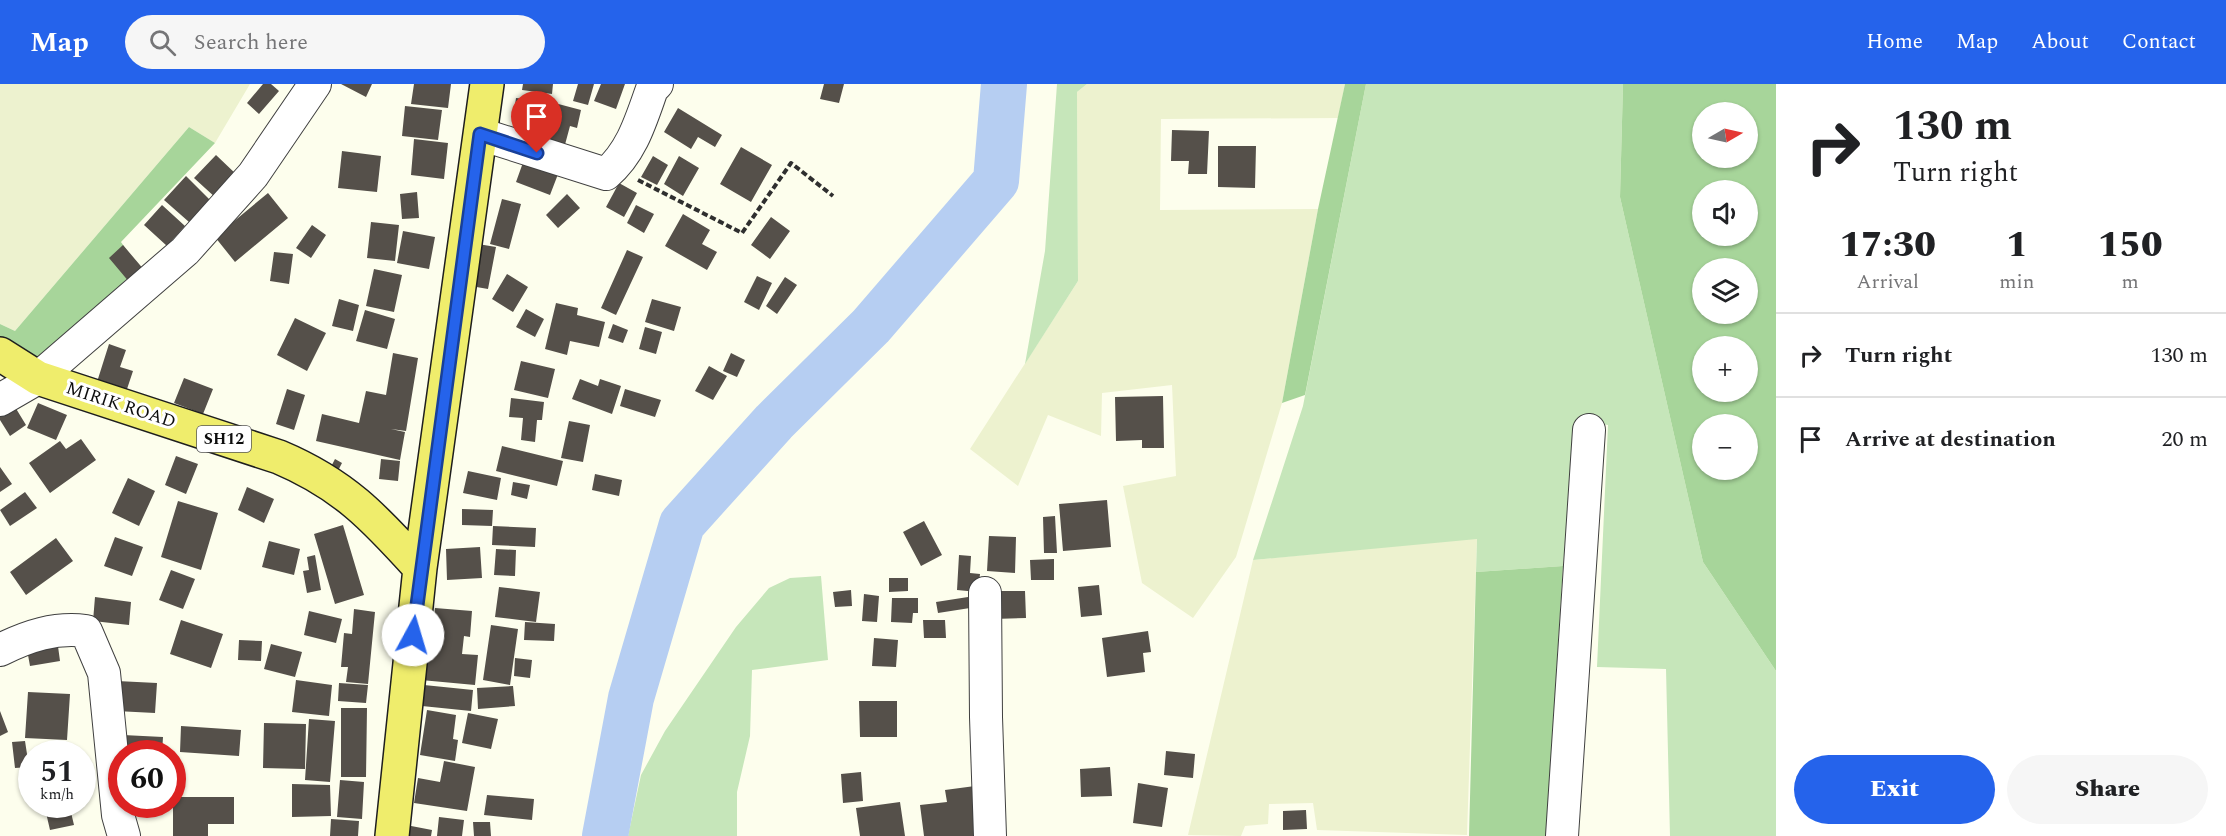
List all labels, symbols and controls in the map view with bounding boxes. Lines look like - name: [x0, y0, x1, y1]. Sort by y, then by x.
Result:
- search box: [125, 15, 545, 69]
- text: Map: [30, 21, 89, 64]
- icon: search: [146, 26, 179, 59]
- text: Search here: [194, 26, 308, 59]
- text: Home: [1866, 26, 1923, 58]
- text: Map: [1956, 26, 1998, 58]
- text: About: [2031, 26, 2089, 58]
- text: Contact: [2122, 26, 2196, 58]
- pin: [511, 91, 562, 153]
- text: 130 m: [1893, 95, 2012, 158]
- icon: arrive: [520, 100, 553, 133]
- north arrow: [1692, 102, 1758, 168]
- map controls: [1692, 102, 1758, 480]
- icon: right: [1794, 108, 1872, 186]
- text: Turn right: [1893, 152, 2018, 194]
- button: sound: [1692, 180, 1758, 246]
- text: 17:30: [1839, 218, 1936, 273]
- text: 1: [2006, 218, 2028, 273]
- text: 150: [2098, 218, 2163, 273]
- button: layers: [1692, 258, 1758, 324]
- text: Arrival: [1857, 267, 1919, 297]
- text: min: [1999, 267, 2034, 297]
- text: m: [2122, 267, 2139, 297]
- button: +: [1692, 336, 1758, 402]
- icon: right: [1794, 339, 1827, 372]
- text: Turn right: [1845, 339, 1952, 372]
- text: 130 m: [2151, 339, 2208, 372]
- street label: MIRIK ROAD: [63, 375, 179, 435]
- button: −: [1692, 414, 1758, 480]
- icon: arrive: [1794, 423, 1827, 456]
- text: Arrive at destination: [1845, 423, 2056, 456]
- text: 20 m: [2162, 423, 2208, 456]
- road number: SH12: [197, 426, 251, 452]
- position arrow: [381, 603, 445, 667]
- speed limit sign: 60: [108, 740, 186, 818]
- text: 51: [40, 749, 74, 795]
- button: Exit: [1794, 755, 1995, 824]
- button: Share: [2007, 755, 2208, 824]
- text: km/h: [40, 783, 74, 806]

